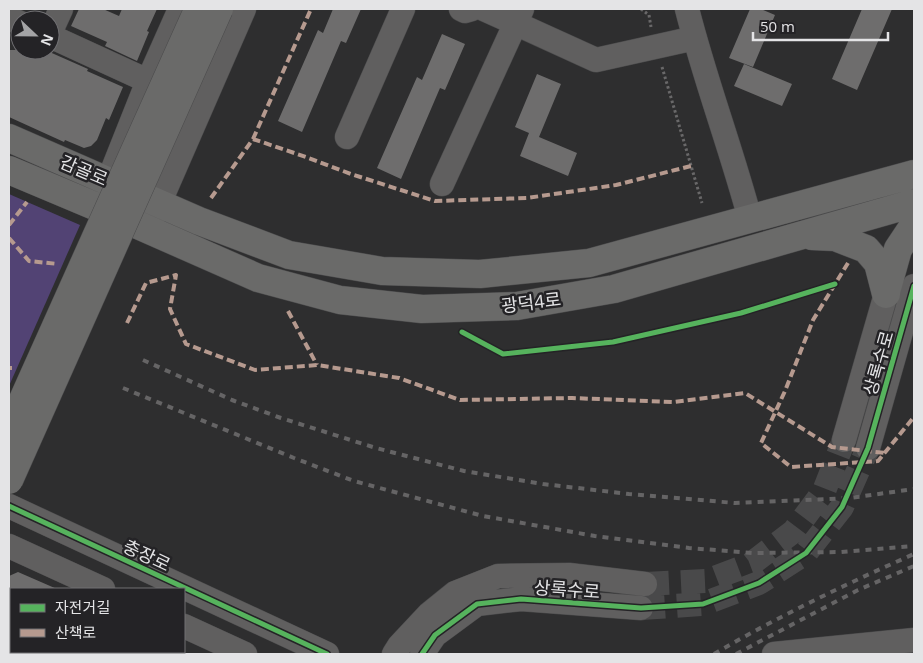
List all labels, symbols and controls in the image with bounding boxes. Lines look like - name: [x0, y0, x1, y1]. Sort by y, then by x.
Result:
- north arrow: [10, 10, 60, 60]
- scale bar: [753, 10, 888, 42]
- text: 50 m: [760, 16, 795, 36]
- text: N: [37, 31, 58, 49]
- street label: 감골로: [56, 149, 112, 191]
- street label: 광덕4로: [500, 286, 562, 318]
- street label: 상록수로: [857, 328, 899, 398]
- street label: 충장로: [119, 534, 175, 576]
- street label: 상록수로: [533, 575, 601, 603]
- legend: [10, 588, 185, 653]
- text: 자전거길: [55, 597, 110, 617]
- text: 산책로: [55, 622, 96, 642]

